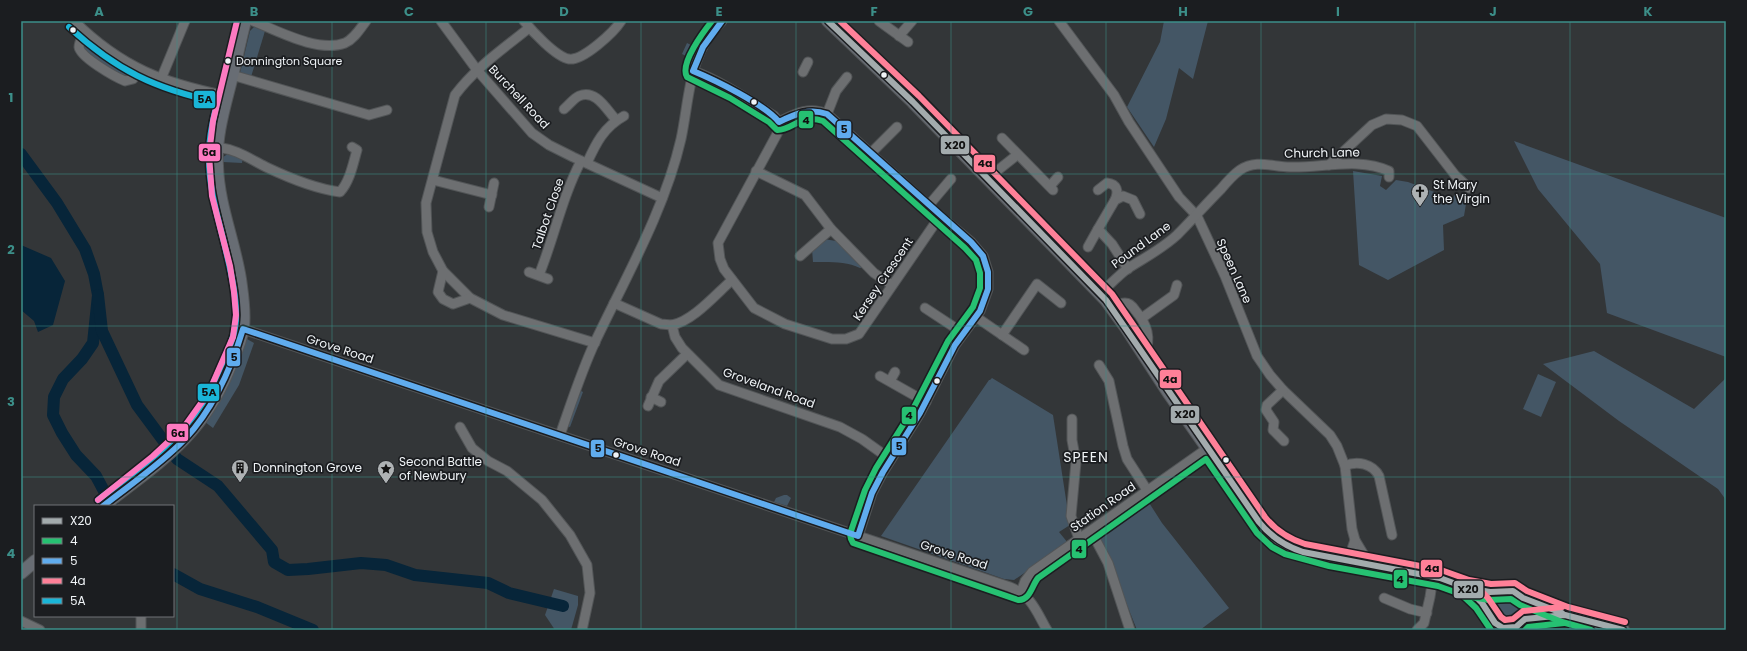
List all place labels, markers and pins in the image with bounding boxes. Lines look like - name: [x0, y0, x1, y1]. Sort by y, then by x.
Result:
- unlabelled marker: [68, 25, 78, 35]
- place label: Donnington Square: [236, 53, 343, 69]
- marker: Donnington Square: [223, 56, 233, 66]
- unlabelled marker: [879, 70, 889, 80]
- unlabelled marker: [749, 97, 759, 107]
- place label: St Mary the Virgin: [1433, 176, 1490, 207]
- church icon: St Mary the Virgin: [1410, 182, 1430, 207]
- unlabelled marker: [932, 376, 942, 386]
- unlabelled marker: [611, 450, 621, 460]
- place label: Second Battle of Newbury: [399, 453, 482, 484]
- unlabelled marker: [1221, 455, 1231, 465]
- building icon: Donnington Grove: [230, 458, 250, 483]
- place label: Donnington Grove: [253, 459, 362, 476]
- place icon: Second Battle of Newbury: [376, 459, 396, 484]

